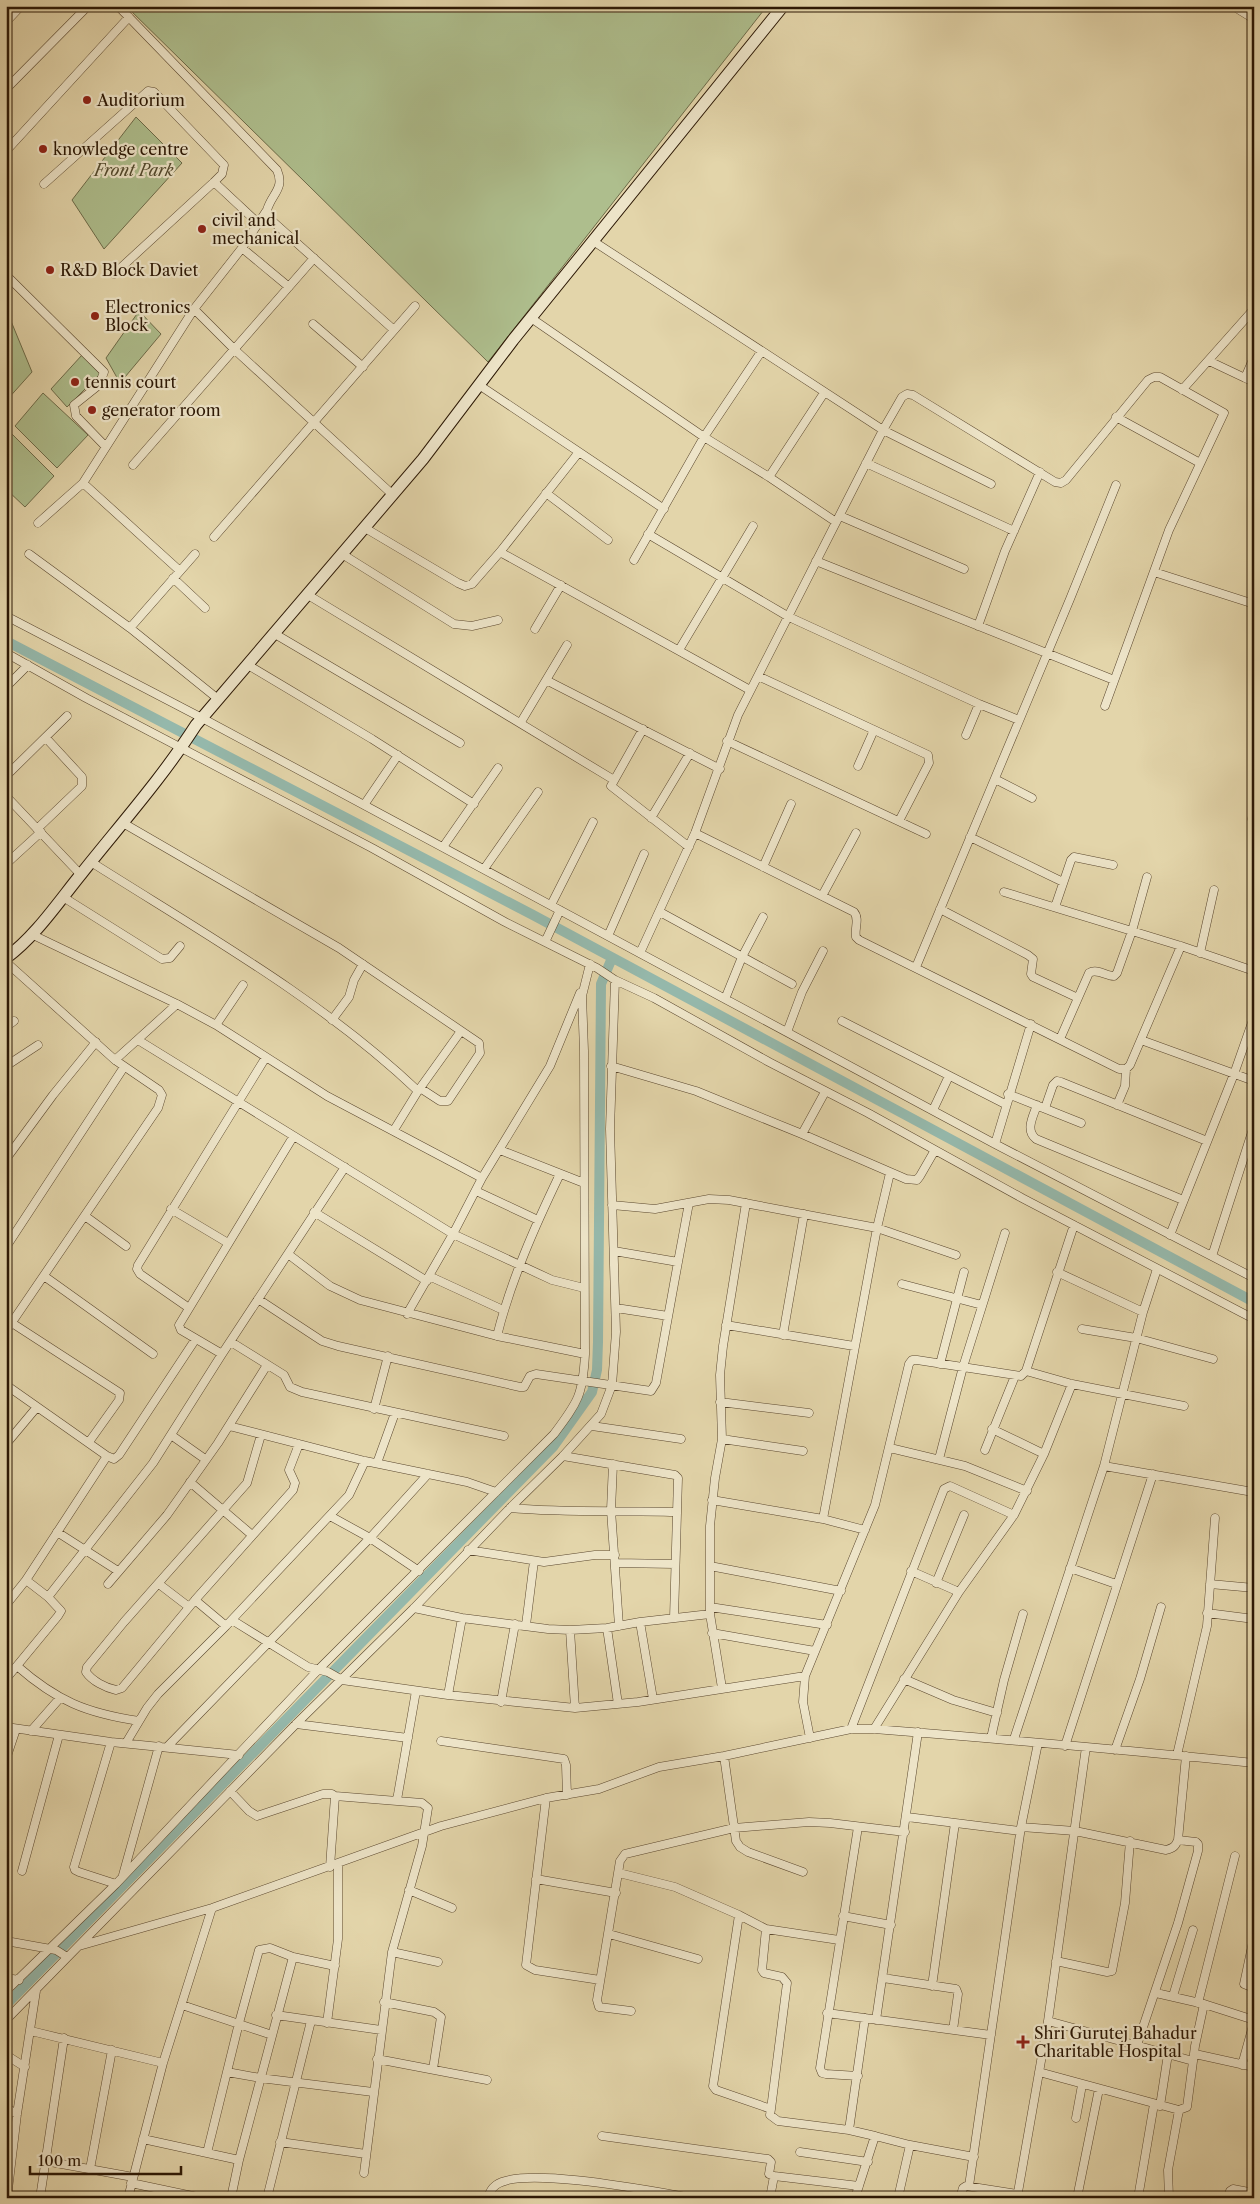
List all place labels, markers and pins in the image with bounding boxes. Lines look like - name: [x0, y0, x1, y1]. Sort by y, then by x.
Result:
- place label: Auditorium: [96, 90, 185, 110]
- marker: Auditorium: [81, 94, 93, 106]
- place label: knowledge centre: [53, 139, 188, 159]
- marker: knowledge centre: [37, 143, 49, 155]
- place label: civil and mechanical: [212, 210, 299, 248]
- marker: civil and mechanical: [196, 223, 208, 235]
- place label: R&D Block Daviet: [60, 260, 198, 280]
- marker: R&D Block Daviet: [44, 264, 56, 276]
- place label: Electronics Block: [105, 297, 190, 335]
- marker: Electronics Block: [89, 310, 101, 322]
- place label: tennis court: [85, 372, 177, 392]
- marker: tennis court: [69, 376, 81, 388]
- place label: generator room: [102, 400, 221, 420]
- marker: generator room: [86, 404, 98, 416]
- place label: Shri Gurutej Bahadur Charitable Hospital: [1034, 2023, 1197, 2061]
- marker: Shri Gurutej Bahadur Charitable Hospital: [1016, 2035, 1030, 2049]

